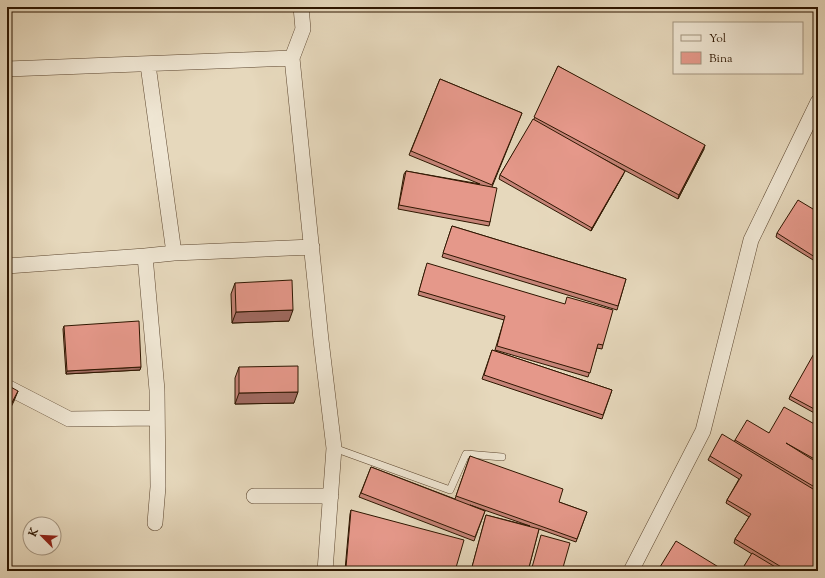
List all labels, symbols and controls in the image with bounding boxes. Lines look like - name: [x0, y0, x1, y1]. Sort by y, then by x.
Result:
- legend: [673, 22, 803, 74]
- text: Yol: [709, 30, 727, 48]
- text: Bina: [709, 50, 733, 68]
- north arrow: [22, 516, 62, 556]
- text: K: [24, 525, 43, 540]

